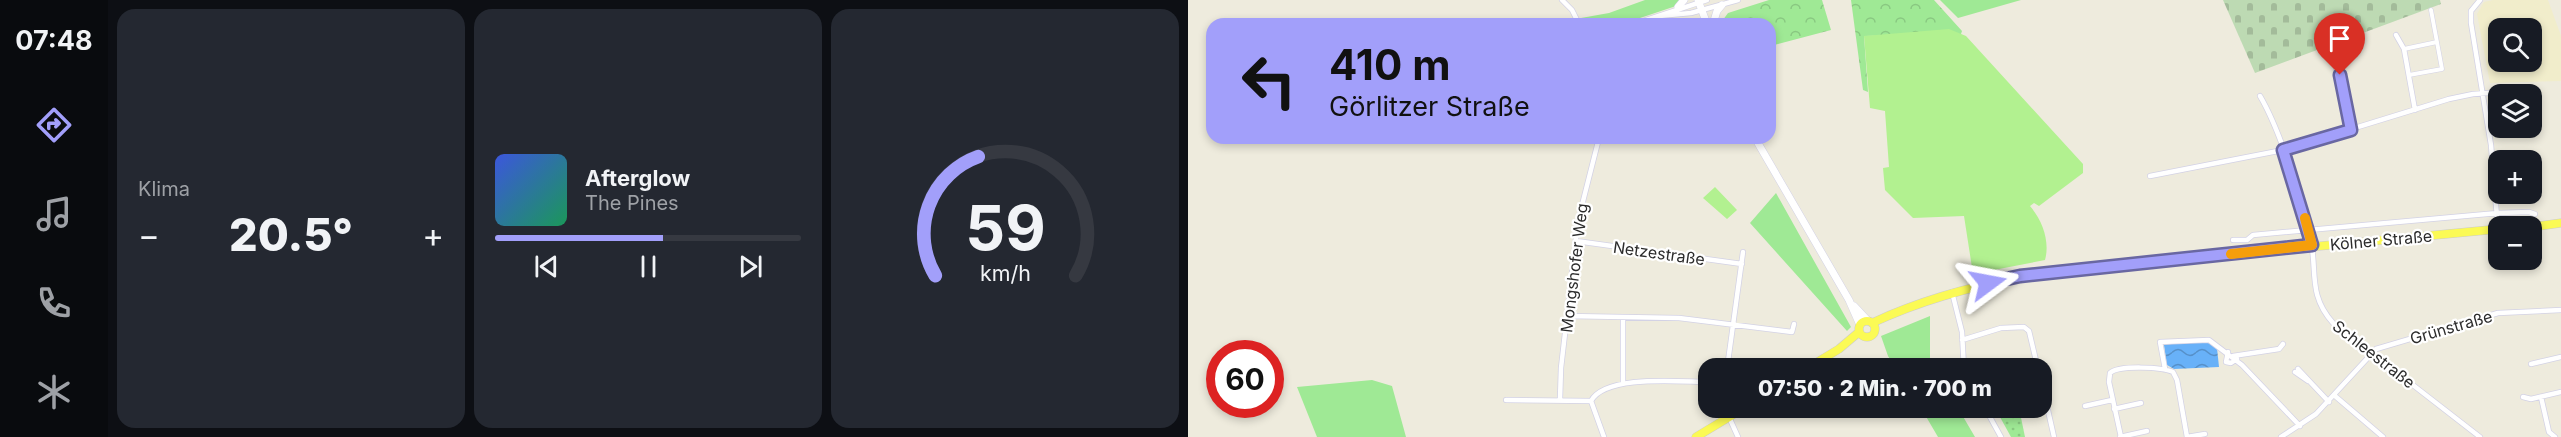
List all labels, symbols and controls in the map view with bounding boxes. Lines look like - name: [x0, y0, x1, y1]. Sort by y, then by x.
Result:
- pin: [2314, 13, 2365, 75]
- map controls: [2488, 18, 2542, 270]
- button: search: [2488, 18, 2542, 72]
- icon: arrive: [2323, 22, 2356, 55]
- text: 07:48: [15, 24, 93, 57]
- text: 410 m: [1329, 39, 1451, 90]
- icon: left: [1230, 42, 1308, 120]
- button: layers: [2488, 84, 2542, 138]
- text: Görlitzer Straße: [1329, 90, 1530, 123]
- icon: directions: [33, 104, 75, 146]
- button: +: [2488, 150, 2542, 204]
- text: Afterglow: [585, 165, 690, 191]
- text: Klima: [138, 177, 190, 201]
- text: 59: [965, 190, 1045, 265]
- text: The Pines: [585, 191, 679, 215]
- icon: music: [33, 193, 75, 235]
- street label: Mongshofer Weg: [1556, 202, 1592, 334]
- text: 20.5°: [229, 207, 353, 262]
- text: −: [138, 215, 160, 255]
- text: +: [422, 215, 444, 255]
- button: −: [2488, 216, 2542, 270]
- street label: Kölner Straße: [2329, 226, 2433, 254]
- street label: Netzestraße: [1612, 237, 1706, 269]
- icon: previous: [530, 250, 563, 283]
- icon: pause: [632, 250, 665, 283]
- icon: next: [734, 250, 767, 283]
- position arrow: [1956, 251, 2020, 315]
- text: km/h: [980, 260, 1030, 286]
- icon: phone: [33, 282, 75, 324]
- street label: Grünstraße: [2408, 306, 2494, 348]
- street label: Schleestraße: [2329, 316, 2419, 392]
- speed limit sign: 60: [1206, 340, 1284, 418]
- icon: climate: [33, 371, 75, 413]
- text: 07:50 · 2 Min. · 700 m: [1758, 375, 1992, 401]

